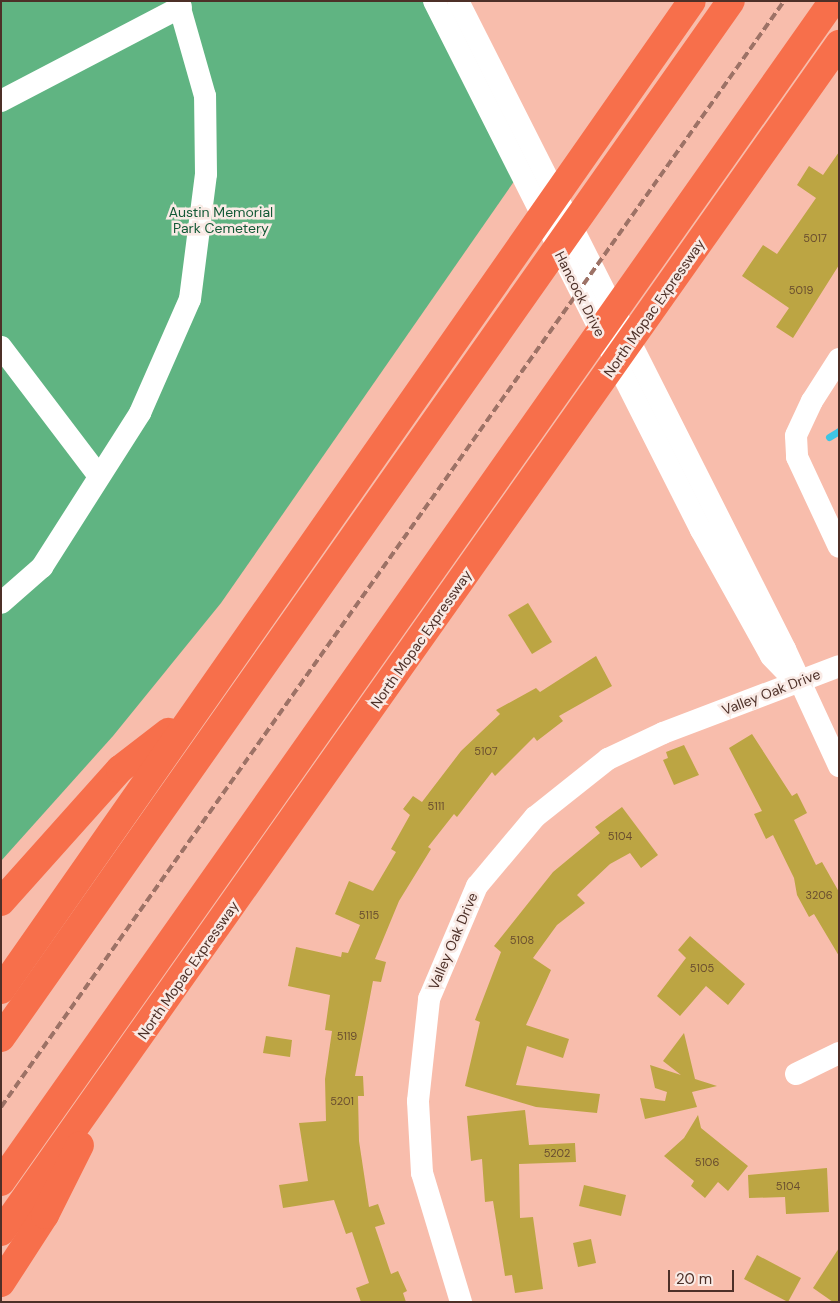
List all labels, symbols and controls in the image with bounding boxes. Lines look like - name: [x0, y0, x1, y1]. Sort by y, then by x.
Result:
- park label: Austin Memorial Park Cemetery: [169, 204, 273, 236]
- house number: 5017: [803, 231, 827, 245]
- street label: North Mopac Expressway: [600, 236, 708, 380]
- street label: Hancock Drive: [551, 249, 609, 339]
- house number: 5019: [789, 283, 813, 297]
- street label: North Mopac Expressway: [367, 567, 475, 711]
- street label: Valley Oak Drive: [719, 666, 823, 718]
- house number: 5107: [474, 744, 498, 758]
- house number: 5111: [427, 799, 445, 813]
- house number: 5104: [608, 829, 632, 843]
- house number: 3206: [805, 888, 833, 902]
- street label: Valley Oak Drive: [425, 890, 481, 992]
- street label: North Mopac Expressway: [134, 898, 242, 1042]
- house number: 5115: [359, 908, 379, 922]
- house number: 5108: [510, 933, 534, 947]
- house number: 5105: [690, 961, 714, 975]
- house number: 5119: [337, 1029, 357, 1043]
- house number: 5201: [330, 1094, 354, 1108]
- house number: 5202: [544, 1146, 570, 1160]
- house number: 5106: [695, 1155, 719, 1169]
- house number: 5104: [776, 1179, 800, 1193]
- scale bar: [670, 1260, 736, 1292]
- text: 20 m: [676, 1269, 712, 1289]

